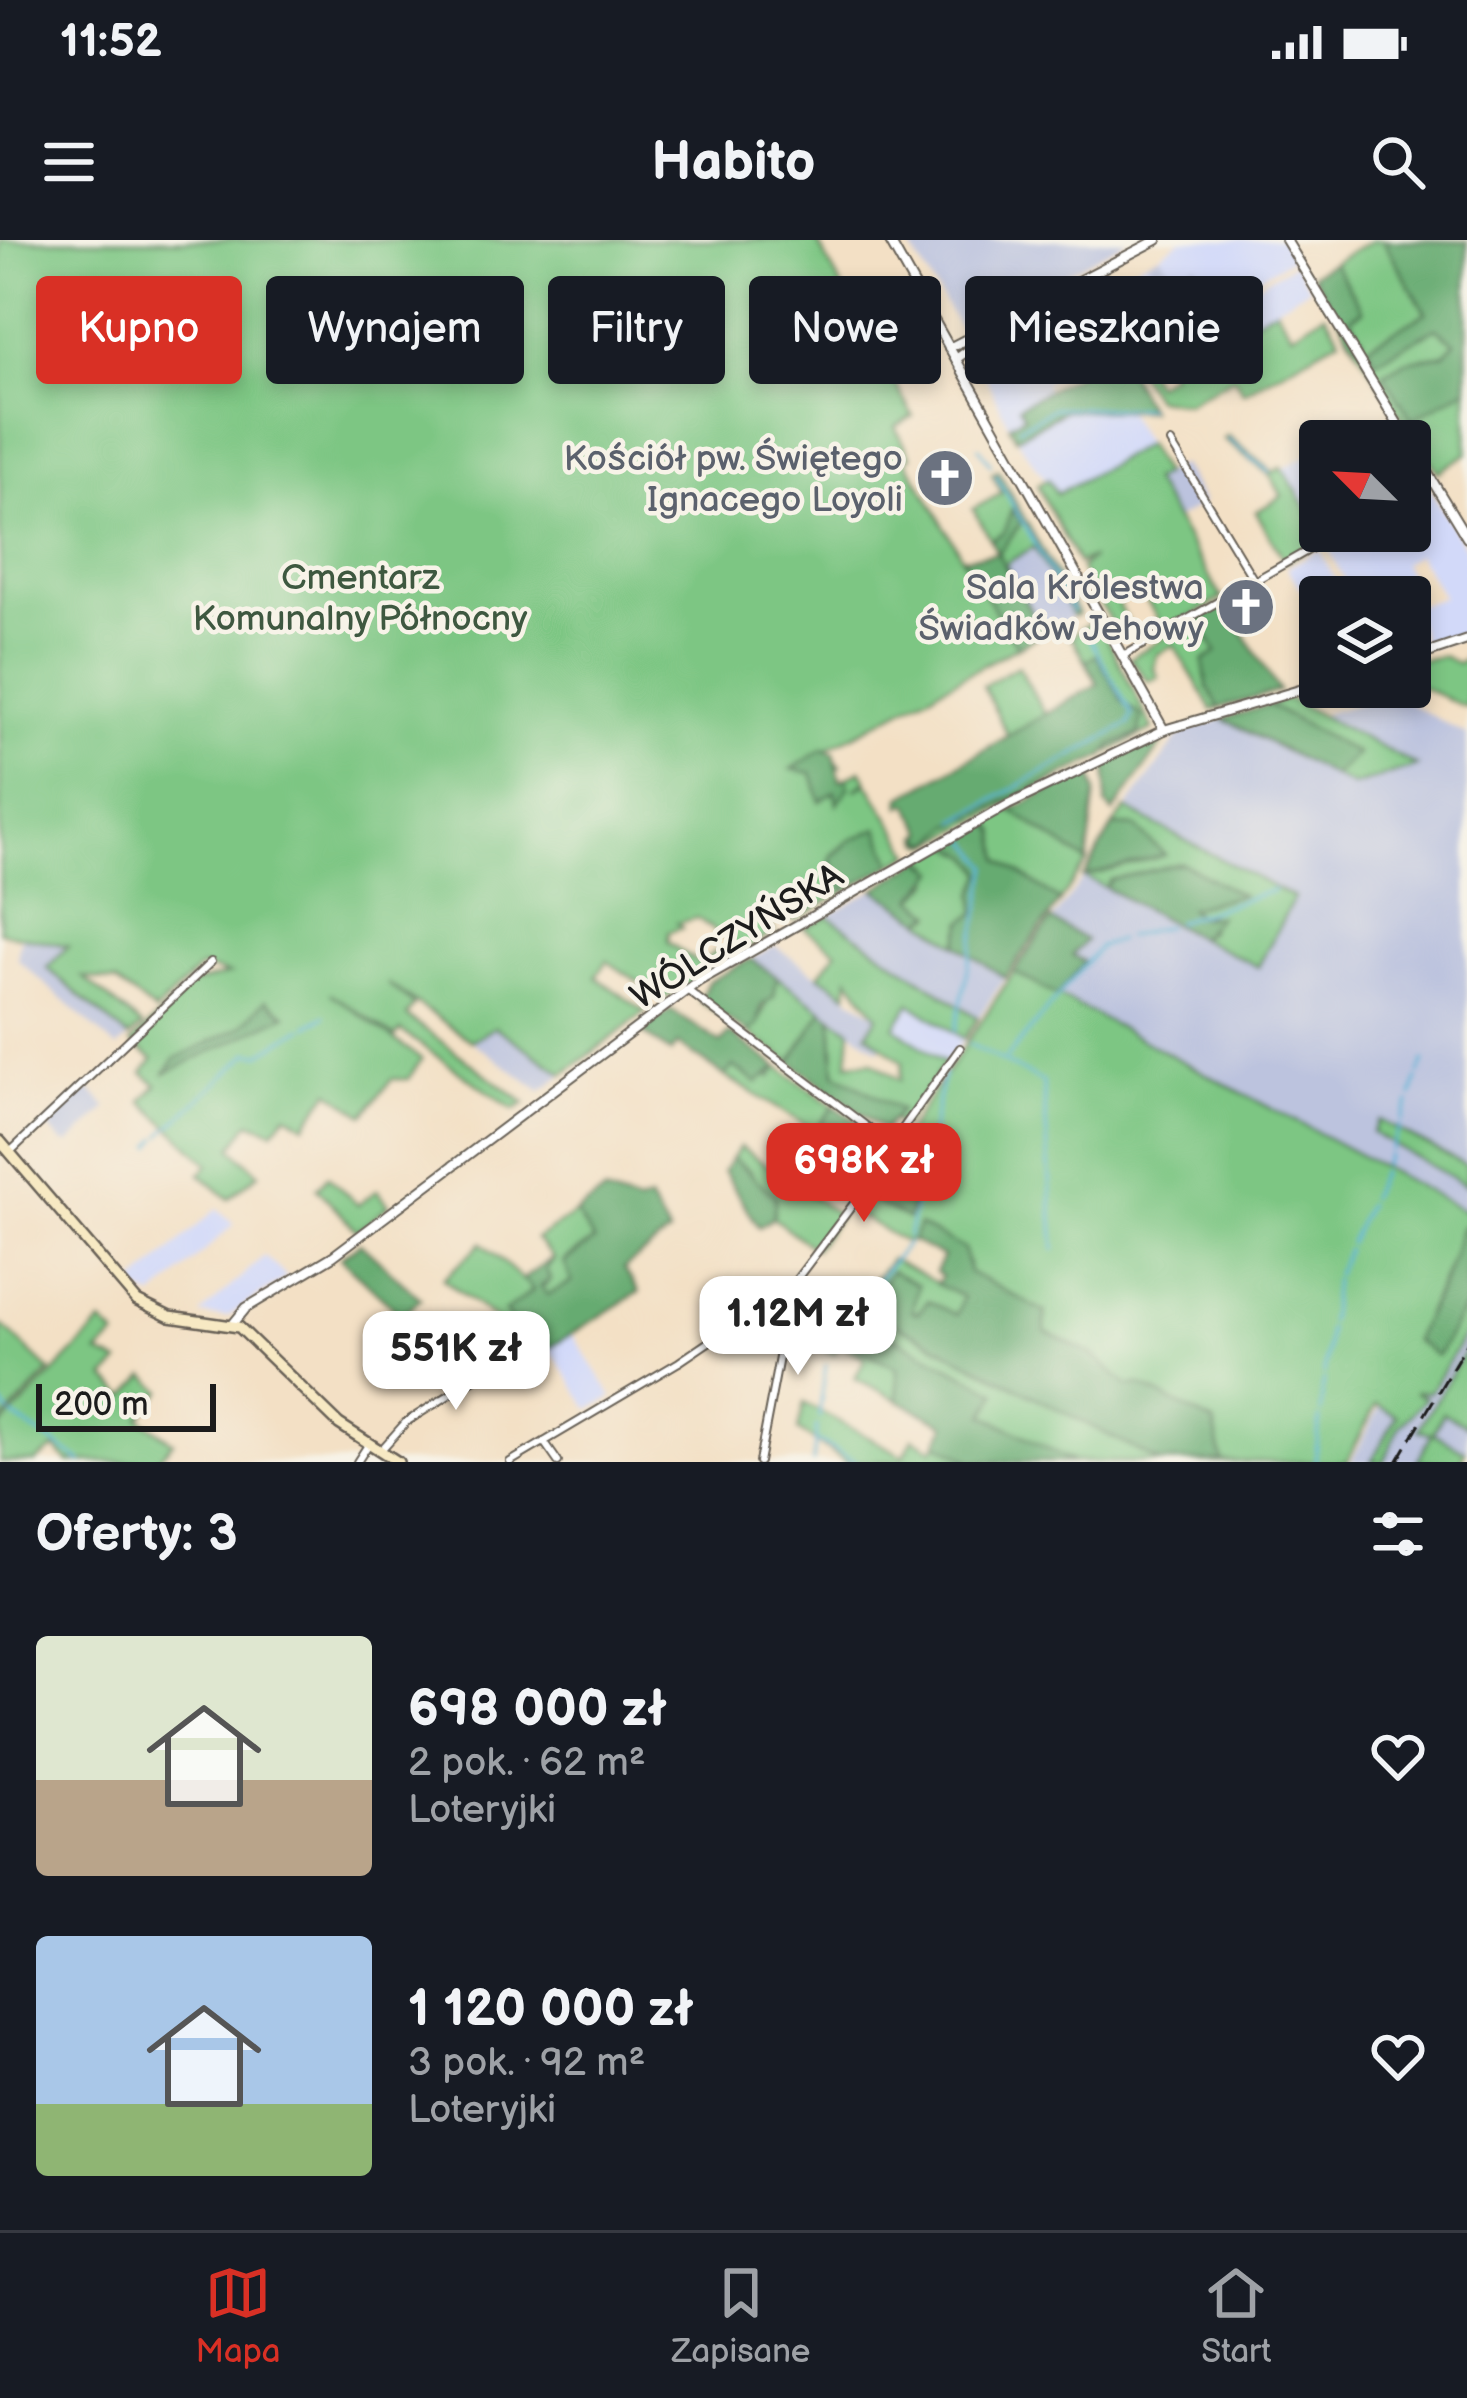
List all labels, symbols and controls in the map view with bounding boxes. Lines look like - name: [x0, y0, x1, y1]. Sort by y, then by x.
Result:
- text: 11:52: [60, 15, 162, 70]
- icon: menu: [36, 129, 102, 195]
- icon: search: [1365, 129, 1431, 195]
- text: Habito: [652, 130, 815, 195]
- chip: Kupno: [36, 276, 242, 384]
- chip: Wynajem: [266, 276, 524, 384]
- chip: Filtry: [548, 276, 725, 384]
- chip: Nowe: [749, 276, 941, 384]
- chip: Mieszkanie: [965, 276, 1263, 384]
- north arrow: [1299, 420, 1431, 552]
- map controls: [1299, 420, 1431, 708]
- place label: Kościół pw. Świętego Ignacego Loyoli: [564, 437, 903, 522]
- church icon: Kościół pw. Świętego Ignacego Loyoli: [914, 447, 976, 509]
- park label: Cmentarz Komunalny Północny: [193, 557, 528, 641]
- place label: Sala Królestwa Świadków Jehowy: [918, 567, 1205, 651]
- church icon: Sala Królestwa Świadków Jehowy: [1215, 576, 1277, 638]
- button: layers: [1299, 576, 1431, 708]
- street label: WÓLCZYŃSKA: [623, 854, 851, 1020]
- pin: 698K zł: [753, 1123, 975, 1225]
- text: 698K zł: [793, 1138, 935, 1185]
- pin: 1.12M zł: [674, 1276, 922, 1378]
- text: 1.12M zł: [726, 1291, 870, 1338]
- pin: 551K zł: [345, 1311, 567, 1413]
- text: 551K zł: [390, 1326, 522, 1373]
- scale bar: [36, 1378, 216, 1431]
- text: 200 m: [54, 1385, 148, 1425]
- icon: filters: [1365, 1501, 1431, 1567]
- text: Oferty: 3: [36, 1504, 238, 1565]
- text: 698 000 zł: [408, 1679, 667, 1740]
- icon: home: [132, 1684, 276, 1828]
- icon: heart: [1365, 1723, 1431, 1789]
- text: 2 pok. · 62 m²: [408, 1740, 646, 1787]
- text: Loteryjki: [408, 1787, 556, 1834]
- text: 1 120 000 zł: [408, 1979, 694, 2040]
- icon: home: [132, 1984, 276, 2128]
- icon: heart: [1365, 2023, 1431, 2089]
- text: 3 pok. · 92 m²: [408, 2040, 645, 2087]
- text: Loteryjki: [408, 2087, 556, 2134]
- tab: Mapa: [195, 2260, 280, 2372]
- tab: Zapisane: [671, 2260, 810, 2372]
- tab: Start: [1201, 2260, 1272, 2372]

